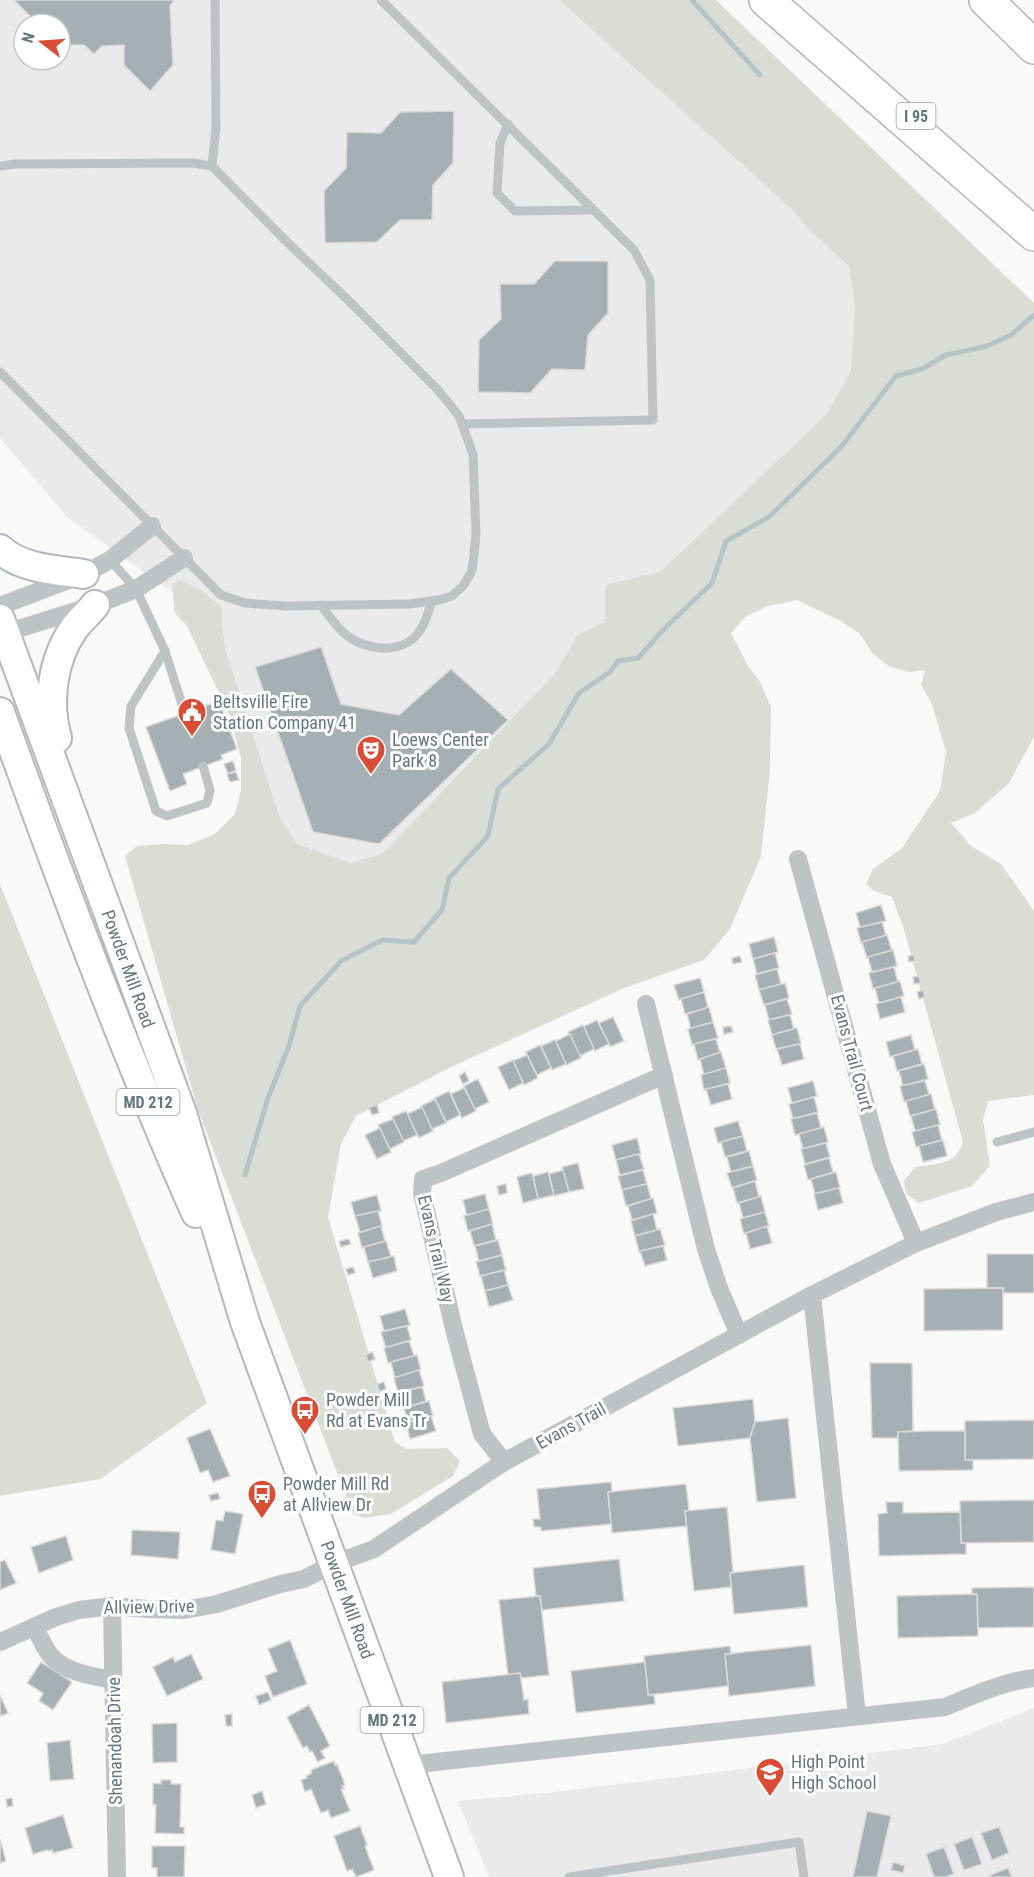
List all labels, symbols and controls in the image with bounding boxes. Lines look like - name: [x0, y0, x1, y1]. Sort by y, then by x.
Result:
- north arrow: [12, 12, 72, 72]
- text: N: [18, 30, 39, 45]
- road number: I 95: [896, 103, 936, 129]
- place label: Beltsville Fire Station Company 41: [213, 691, 356, 733]
- public building icon: Beltsville Fire Station Company 41: [176, 696, 208, 738]
- place label: Loews Center Park 8: [392, 729, 489, 771]
- theatre icon: Loews Center Park 8: [355, 734, 387, 776]
- street label: Powder Mill Road: [97, 907, 160, 1031]
- street label: Evans Trail Court: [827, 992, 878, 1113]
- road number: MD 212: [116, 1089, 180, 1115]
- street label: Evans Trail Way: [414, 1193, 459, 1305]
- place label: Powder Mill Rd at Evans Tr: [326, 1389, 427, 1431]
- bus stop icon: Powder Mill Rd at Evans Tr: [289, 1394, 321, 1436]
- street label: Evans Trail: [532, 1398, 609, 1453]
- place label: Powder Mill Rd at Allview Dr: [283, 1473, 389, 1515]
- bus stop icon: Powder Mill Rd at Allview Dr: [246, 1478, 278, 1520]
- street label: Powder Mill Road: [316, 1538, 379, 1662]
- street label: Allview Drive: [103, 1595, 194, 1618]
- street label: Shenandoah Drive: [103, 1677, 126, 1805]
- road number: MD 212: [360, 1707, 424, 1733]
- place label: High Point High School: [791, 1751, 877, 1793]
- school or university icon: High Point High School: [754, 1756, 786, 1798]

